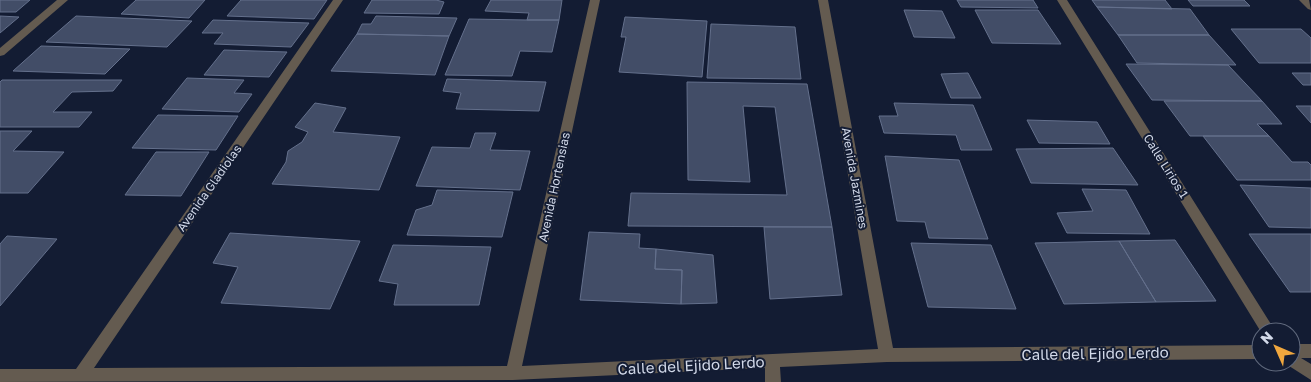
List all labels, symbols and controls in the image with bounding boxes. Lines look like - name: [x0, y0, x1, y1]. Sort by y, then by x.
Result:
- street label: Avenida Jazmines: [839, 126, 871, 230]
- street label: Avenida Hortensias: [535, 131, 573, 243]
- street label: Calle Lirios 1: [1140, 131, 1192, 201]
- street label: Avenida Gladiolas: [173, 142, 245, 234]
- north arrow: [1251, 322, 1301, 372]
- text: N: [1257, 328, 1276, 347]
- street label: Calle del Ejido Lerdo: [1021, 343, 1169, 363]
- street label: Calle del Ejido Lerdo: [617, 352, 765, 378]

